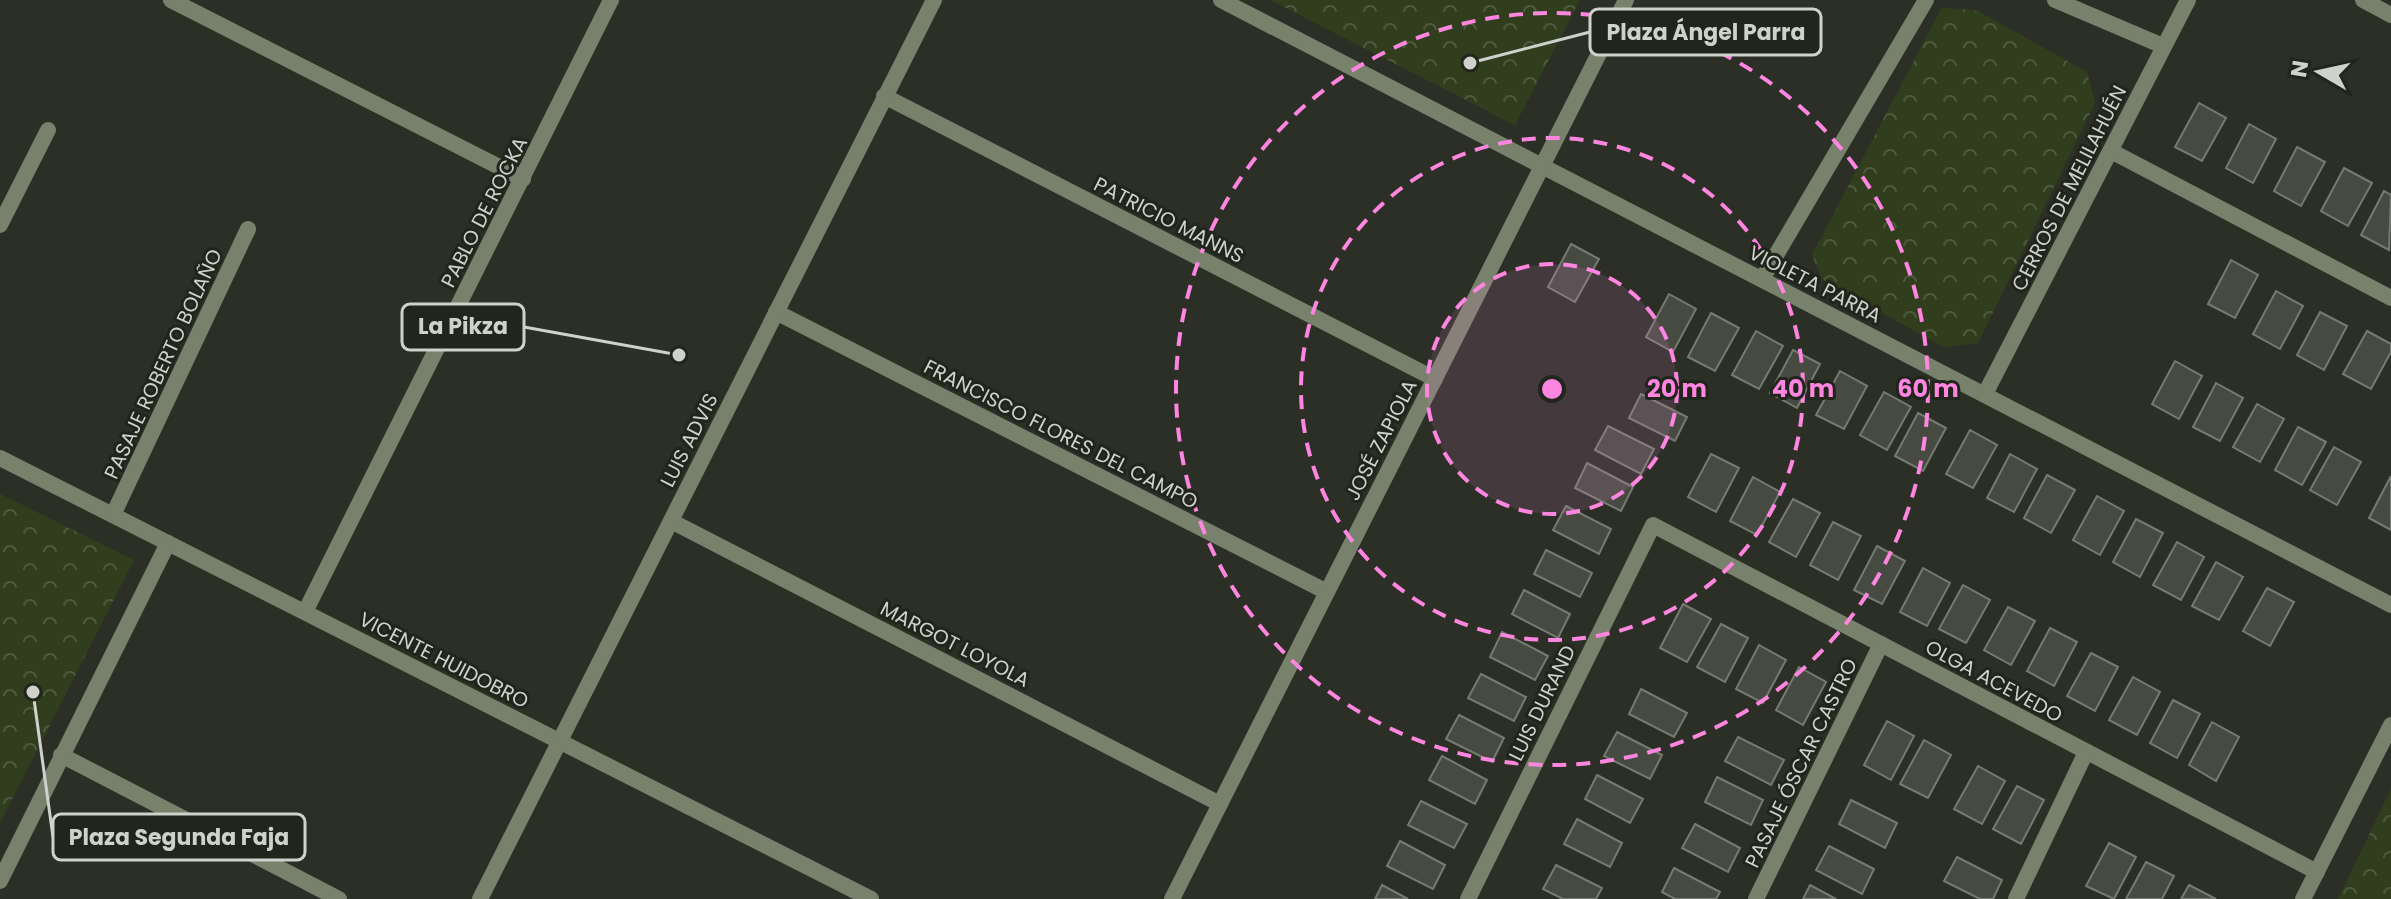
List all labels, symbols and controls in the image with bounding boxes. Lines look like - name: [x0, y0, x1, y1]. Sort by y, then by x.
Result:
- callout: Plaza Ángel Parra: [1590, 9, 1821, 55]
- text: Plaza Ángel Parra: [1607, 17, 1805, 48]
- north arrow: [2279, 32, 2359, 112]
- text: N: [2283, 58, 2316, 80]
- street label: CERROS DE MELILAHUÉN: [2005, 80, 2133, 296]
- street label: PABLO DE ROCKA: [434, 132, 534, 292]
- street label: PATRICIO MANNS: [1089, 170, 1249, 270]
- street label: VIOLETA PARRA: [1744, 238, 1886, 330]
- street label: PASAJE ROBERTO BOLAÑO: [97, 244, 229, 484]
- callout: La Pikza: [402, 304, 524, 350]
- text: La Pikza: [418, 311, 508, 342]
- street label: FRANCISCO FLORES DEL CAMPO: [919, 352, 1203, 516]
- text: 20 m: [1647, 372, 1707, 405]
- text: 40 m: [1772, 372, 1834, 405]
- text: 60 m: [1897, 372, 1959, 405]
- street label: JOSÉ ZAPIOLA: [1338, 375, 1424, 505]
- centre of rings: [1538, 375, 1566, 403]
- street label: LUIS ADVIS: [653, 388, 725, 492]
- street label: MARGOT LOYOLA: [875, 594, 1035, 694]
- street label: VICENTE HUIDOBRO: [354, 605, 534, 715]
- street label: OLGA ACEVEDO: [1921, 633, 2067, 729]
- street label: LUIS DURAND: [1502, 640, 1582, 766]
- street label: PASAJE ÓSCAR CASTRO: [1738, 654, 1864, 872]
- callout: Plaza Segunda Faja: [53, 814, 305, 860]
- text: Plaza Segunda Faja: [69, 822, 289, 853]

